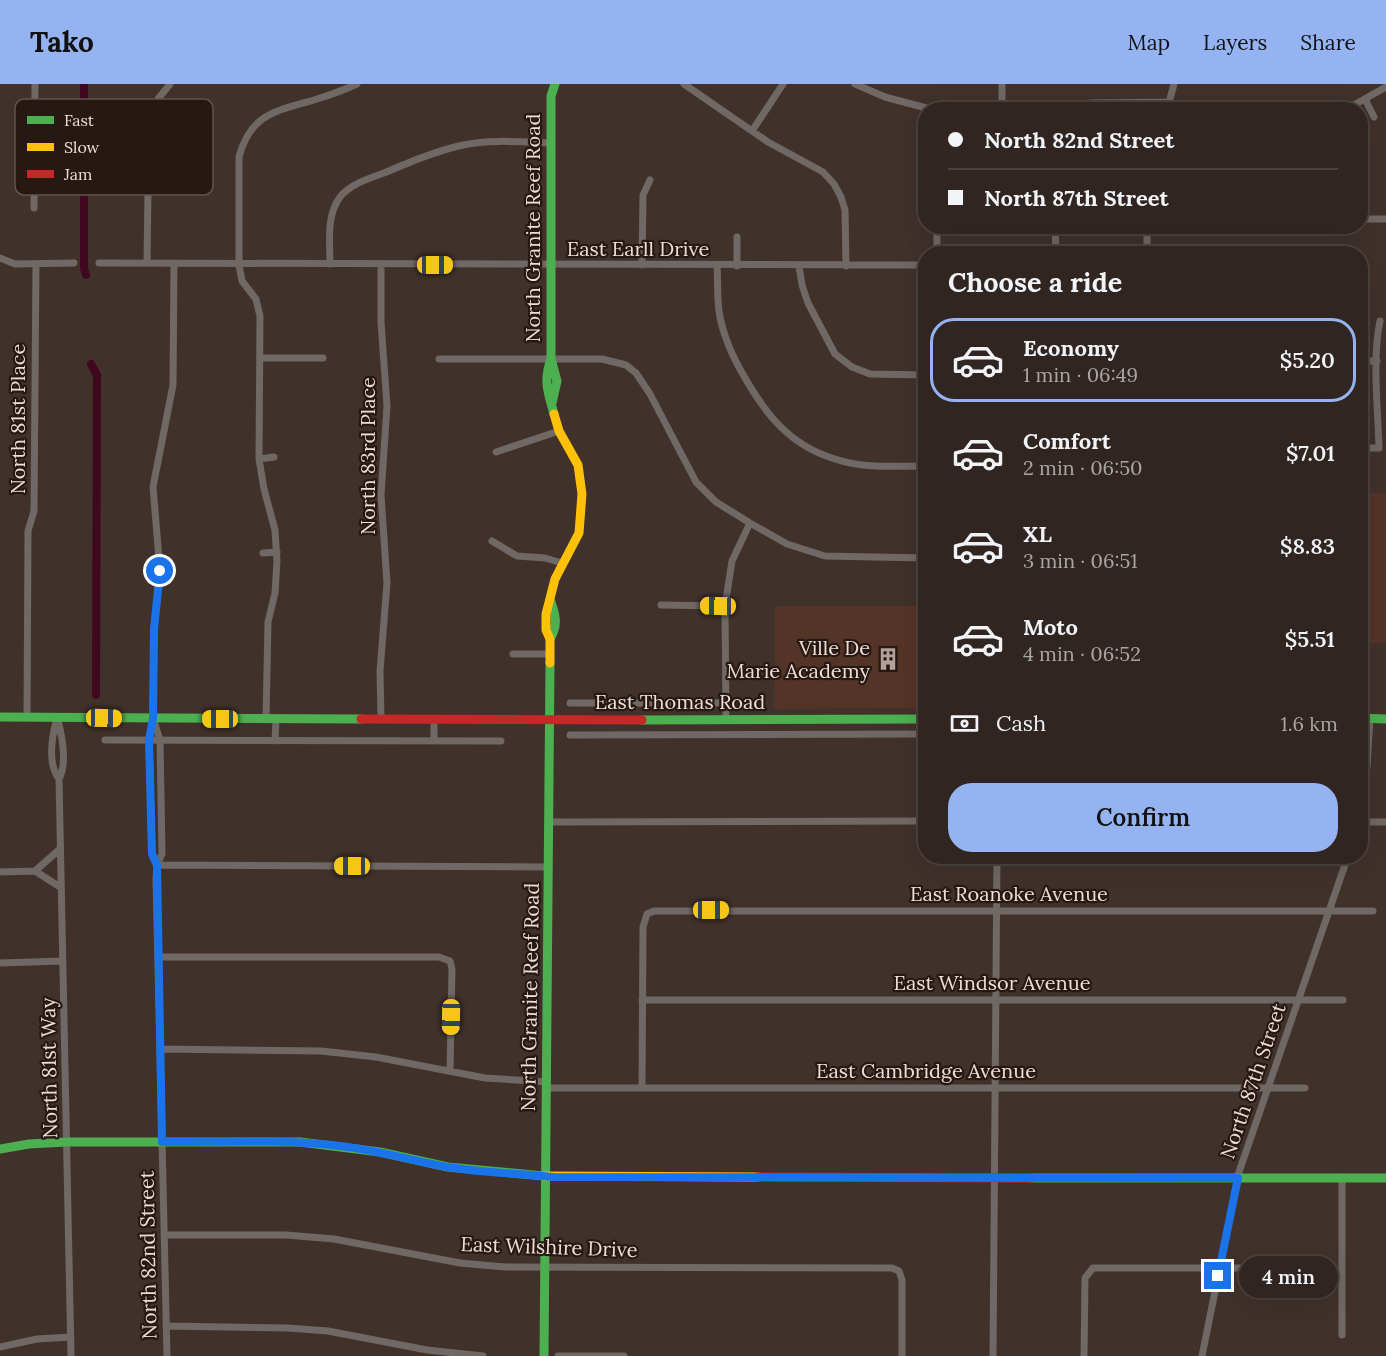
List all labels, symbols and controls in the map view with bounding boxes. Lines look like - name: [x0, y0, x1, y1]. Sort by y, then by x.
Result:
- text: Tako: [30, 24, 94, 60]
- text: Map: [1127, 29, 1170, 56]
- text: Layers: [1203, 29, 1267, 56]
- text: Share: [1300, 29, 1356, 56]
- legend: [15, 99, 213, 195]
- text: Fast: [64, 110, 95, 130]
- street label: North Granite Reef Road: [520, 114, 545, 342]
- text: North 82nd Street: [984, 126, 1174, 154]
- text: Slow: [64, 137, 100, 157]
- text: Jam: [63, 164, 92, 184]
- text: North 87th Street: [984, 184, 1169, 212]
- street label: East Earll Drive: [567, 236, 709, 261]
- car: [417, 256, 453, 274]
- text: Choose a ride: [948, 265, 1122, 299]
- icon: car: [951, 333, 1005, 387]
- text: Economy: [1023, 334, 1119, 362]
- street label: North 81st Place: [5, 344, 30, 494]
- text: $5.20: [1280, 346, 1335, 374]
- text: 1 min · 06:49: [1023, 362, 1138, 387]
- street label: North 83rd Place: [355, 377, 380, 535]
- icon: car: [951, 426, 1005, 480]
- text: Comfort: [1023, 427, 1111, 455]
- text: $7.01: [1286, 439, 1335, 467]
- text: 2 min · 06:50: [1023, 455, 1142, 480]
- icon: car: [951, 519, 1005, 573]
- text: XL: [1023, 520, 1052, 548]
- text: $8.83: [1280, 532, 1335, 560]
- text: 3 min · 06:51: [1023, 548, 1138, 573]
- route start: [146, 557, 173, 584]
- car: [700, 597, 736, 615]
- icon: car: [951, 612, 1005, 666]
- text: Moto: [1023, 613, 1078, 641]
- text: $5.51: [1285, 625, 1335, 653]
- place label: Ville De Marie Academy: [726, 635, 870, 683]
- text: 4 min · 06:52: [1023, 641, 1141, 666]
- building icon: Ville De Marie Academy: [875, 646, 901, 672]
- street label: East Thomas Road: [595, 689, 765, 714]
- icon: cash: [948, 707, 981, 740]
- car: [86, 709, 122, 727]
- text: Cash: [996, 709, 1046, 737]
- car: [202, 710, 238, 728]
- text: 1.6 km: [1281, 711, 1338, 736]
- button: Confirm: [948, 783, 1338, 852]
- car: [334, 857, 370, 875]
- street label: East Roanoke Avenue: [910, 881, 1108, 906]
- street label: North Granite Reef Road: [515, 882, 544, 1112]
- car: [693, 901, 729, 919]
- street label: East Windsor Avenue: [893, 970, 1091, 995]
- street label: North 81st Way: [35, 997, 62, 1139]
- car: [442, 999, 460, 1035]
- street label: North 87th Street: [1214, 1000, 1291, 1162]
- street label: East Cambridge Avenue: [816, 1058, 1036, 1083]
- street label: North 82nd Street: [134, 1170, 161, 1339]
- street label: East Wilshire Drive: [460, 1231, 638, 1262]
- callout: 4 min: [1239, 1255, 1338, 1297]
- route end: [1204, 1262, 1231, 1289]
- text: 4 min: [1262, 1264, 1315, 1289]

